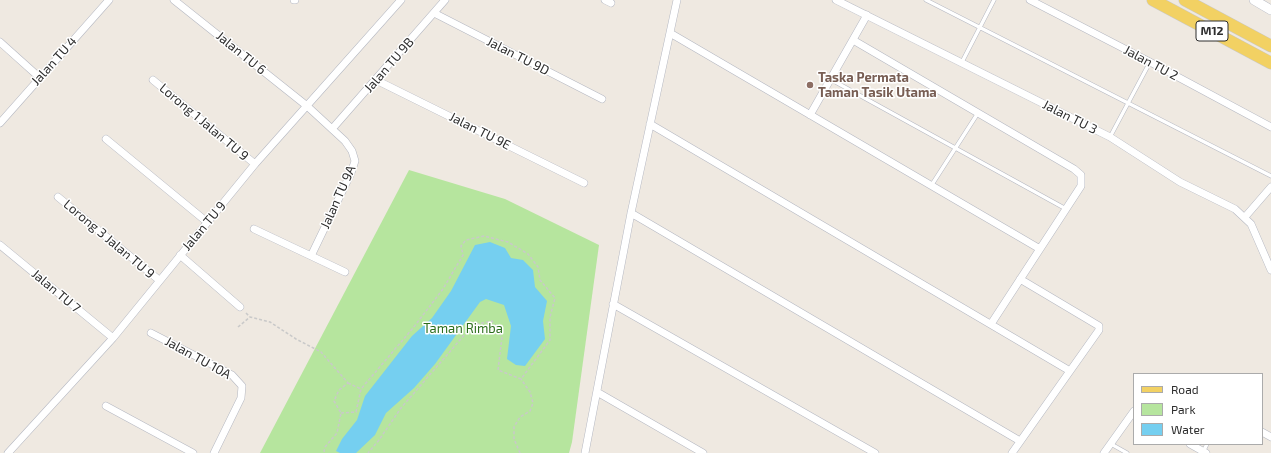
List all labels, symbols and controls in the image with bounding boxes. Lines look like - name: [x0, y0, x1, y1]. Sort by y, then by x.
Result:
- road number: M12: [1196, 21, 1228, 41]
- street label: Jalan TU 6: [213, 28, 269, 78]
- street label: Jalan TU 4: [28, 33, 80, 89]
- street label: Jalan TU 9B: [361, 34, 417, 96]
- street label: Jalan TU 9D: [484, 34, 552, 78]
- street label: Jalan TU 2: [1121, 42, 1181, 84]
- place label: Taska Permata Taman Tasik Utama: [818, 70, 937, 101]
- street label: Lorong 1 Jalan TU 9: [156, 80, 252, 164]
- marker: Taska Permata Taman Tasik Utama: [805, 80, 815, 90]
- street label: Jalan TU 3: [1040, 97, 1100, 137]
- street label: Jalan TU 9E: [447, 109, 513, 153]
- street label: Jalan TU 9A: [317, 163, 359, 231]
- street label: Lorong 3 Jalan TU 9: [60, 196, 158, 282]
- street label: Jalan TU 9: [179, 198, 229, 254]
- street label: Jalan TU 7: [28, 266, 84, 316]
- park label: Taman Rimba: [423, 321, 503, 337]
- street label: Jalan TU 10A: [162, 333, 234, 383]
- legend: [1133, 373, 1263, 445]
- text: Road: [1171, 382, 1199, 396]
- text: Park: [1171, 402, 1196, 416]
- text: Water: [1171, 422, 1205, 436]

